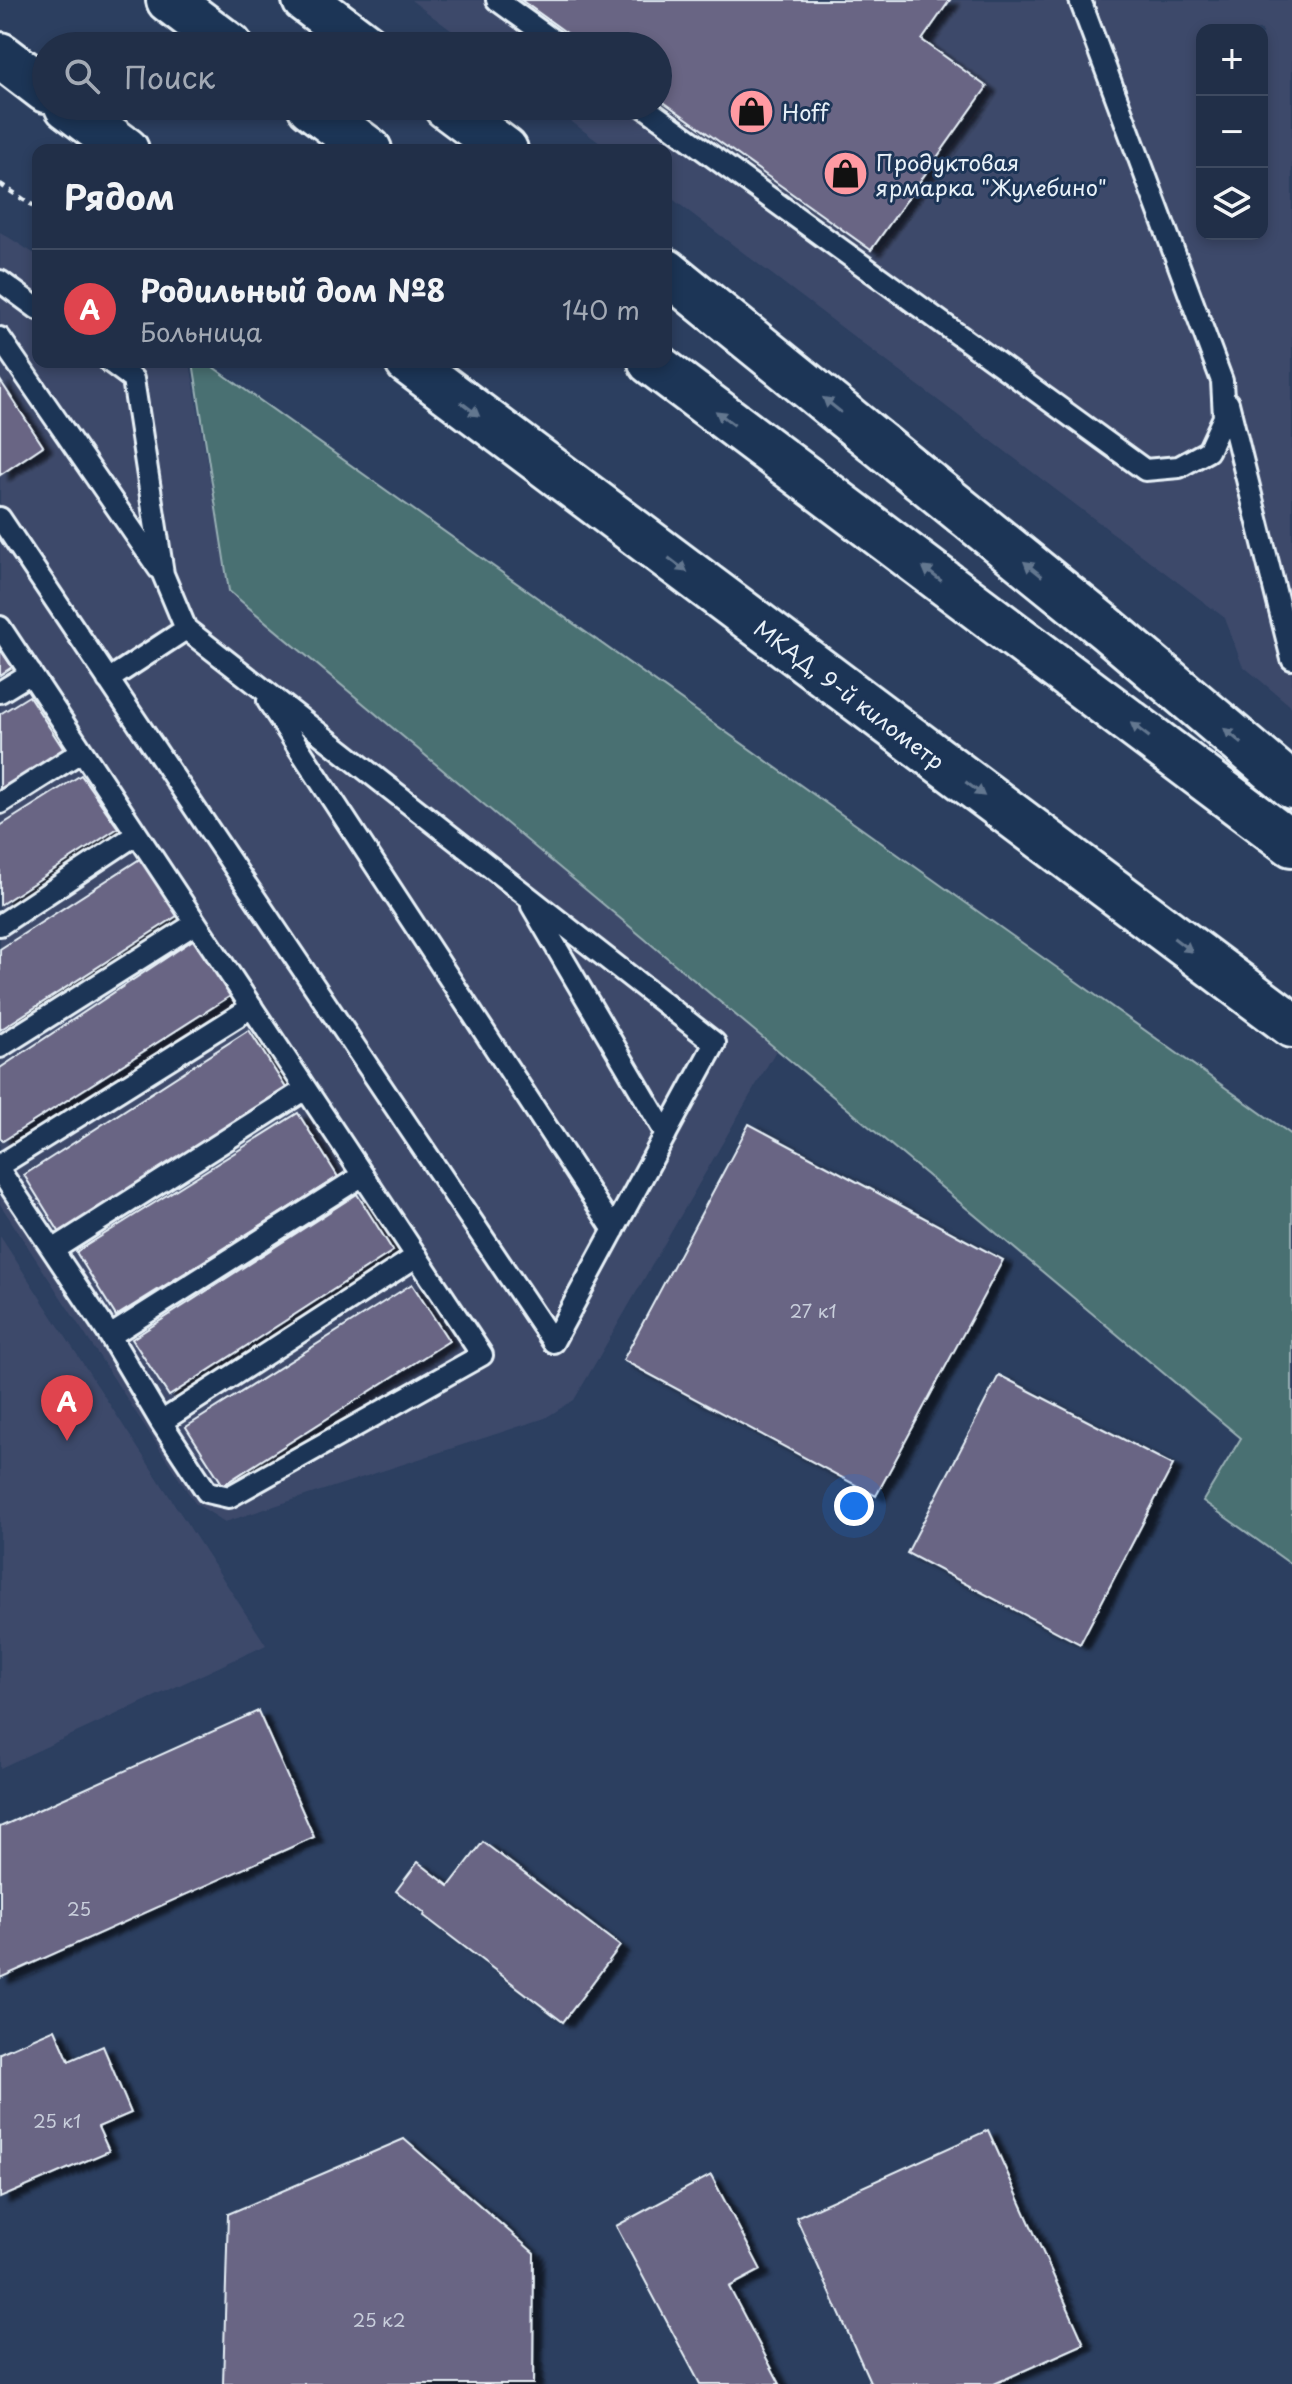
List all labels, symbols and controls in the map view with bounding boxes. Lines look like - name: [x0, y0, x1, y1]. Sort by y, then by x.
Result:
- map controls: [1196, 24, 1268, 240]
- button: +: [1196, 24, 1268, 96]
- search box: [32, 32, 672, 120]
- icon: search: [60, 54, 104, 98]
- text: Поиск: [124, 54, 215, 99]
- shop icon: Hoff: [727, 87, 775, 135]
- place label: Hoff: [782, 95, 830, 128]
- button: −: [1196, 96, 1268, 168]
- place label: Продуктовая ярмарка "Жулебино": [876, 145, 1107, 203]
- shop icon: Продуктовая ярмарка "Жулебино": [821, 150, 869, 198]
- button: layers: [1196, 168, 1268, 240]
- text: Рядом: [64, 170, 175, 222]
- text: Родильный дом №8: [140, 267, 445, 312]
- text: A: [80, 290, 100, 329]
- text: 140 m: [562, 290, 640, 329]
- text: Больница: [140, 312, 262, 351]
- one-way arrow: [822, 397, 842, 413]
- one-way arrow: [460, 400, 480, 416]
- one-way arrow: [714, 410, 735, 426]
- one-way arrow: [668, 557, 688, 573]
- one-way arrow: [1023, 561, 1043, 578]
- one-way arrow: [922, 566, 943, 582]
- street label: МКАД, 9-й километр: [748, 611, 952, 777]
- one-way arrow: [1129, 722, 1151, 738]
- one-way arrow: [1223, 728, 1243, 745]
- one-way arrow: [965, 780, 985, 796]
- one-way arrow: [1172, 937, 1194, 953]
- house number: 27 к1: [789, 1297, 837, 1324]
- pin: A: [41, 1375, 93, 1441]
- your location: [834, 1486, 874, 1526]
- house number: 25: [67, 1895, 91, 1922]
- house number: 25 к1: [33, 2107, 81, 2134]
- house number: 25 к2: [353, 2306, 405, 2333]

